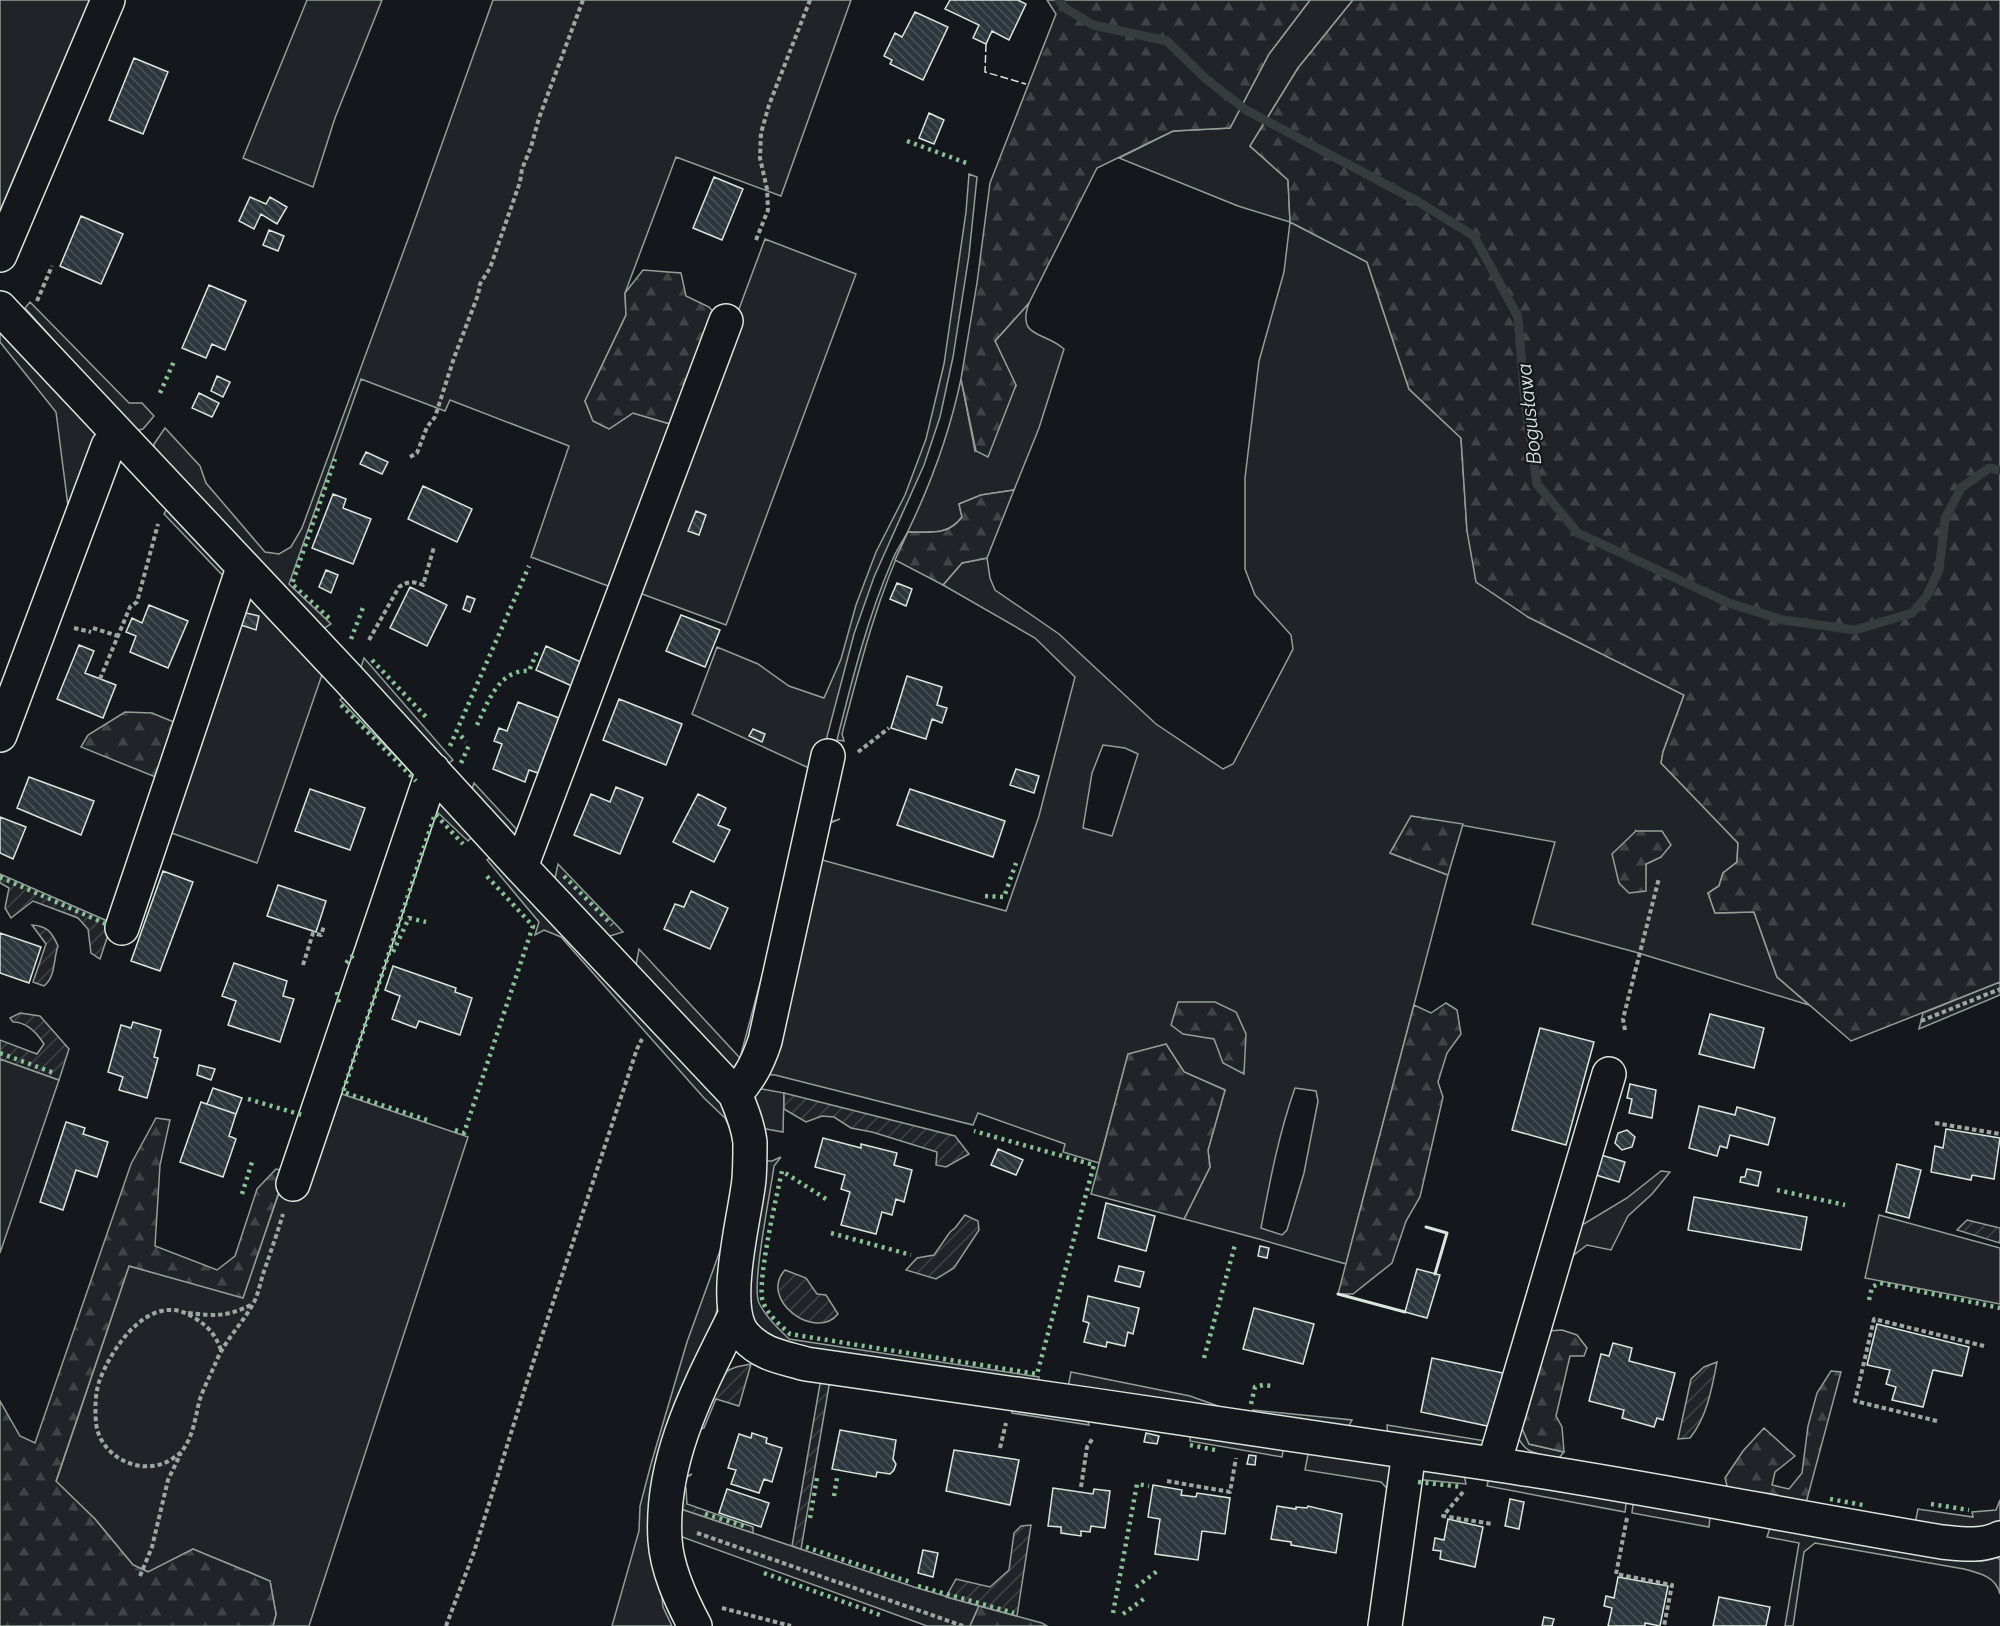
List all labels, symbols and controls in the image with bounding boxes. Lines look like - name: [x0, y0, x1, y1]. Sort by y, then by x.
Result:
- water label: Bogusława: [1512, 362, 1546, 466]

